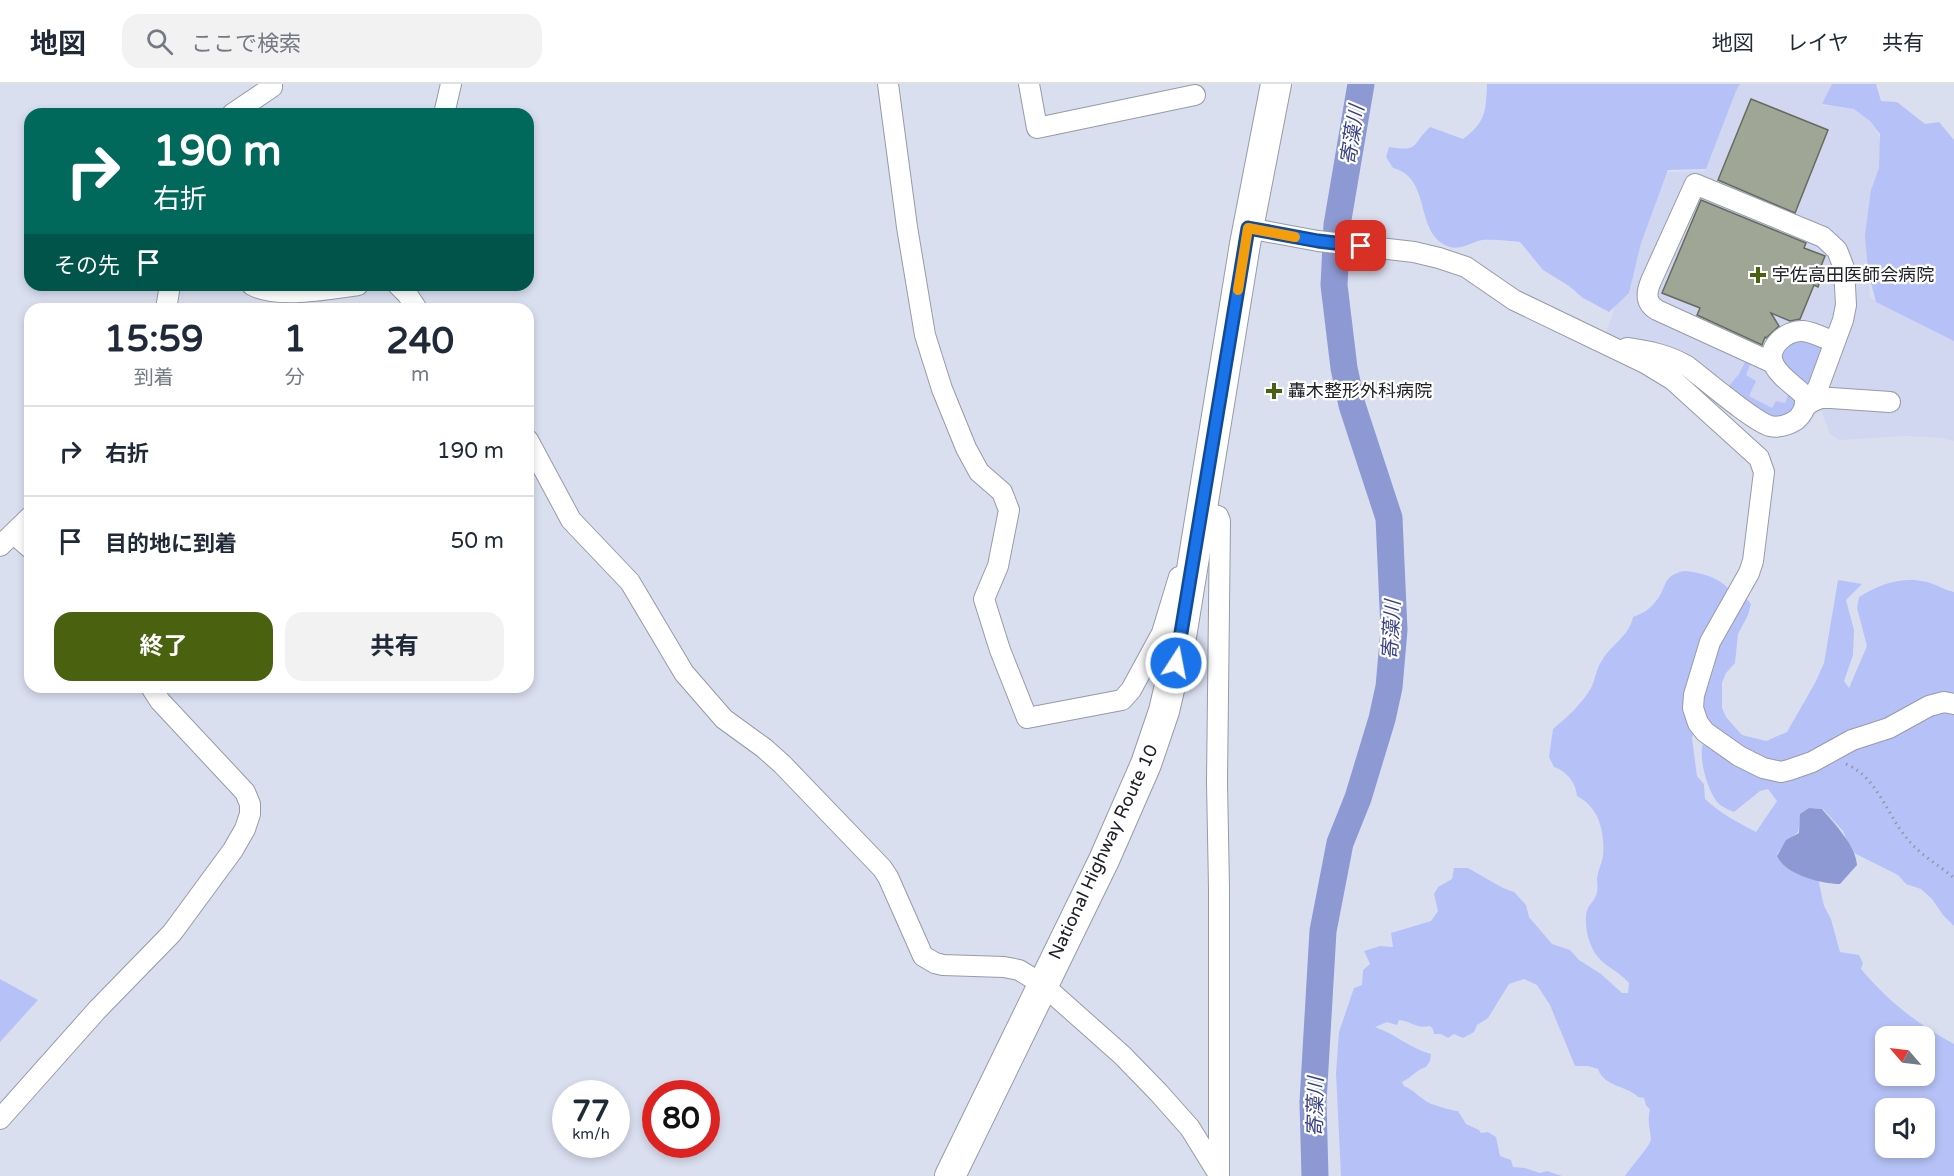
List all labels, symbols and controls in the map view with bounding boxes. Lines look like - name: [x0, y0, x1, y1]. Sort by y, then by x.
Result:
- search box: [122, 14, 542, 68]
- icon: search: [143, 25, 176, 58]
- text: 地図: [30, 27, 86, 61]
- text: ここで検索: [191, 31, 301, 57]
- text: 地図: [1712, 31, 1754, 56]
- text: レイヤ: [1787, 31, 1849, 56]
- text: 共有: [1882, 31, 1924, 56]
- water label: 寄藻川: [1336, 102, 1370, 167]
- text: 190 m: [153, 126, 282, 177]
- icon: right: [54, 132, 132, 210]
- text: 右折: [153, 183, 207, 216]
- pin: [1335, 220, 1386, 271]
- icon: arrive: [1344, 229, 1377, 262]
- icon: arrive: [132, 246, 165, 279]
- text: その先: [54, 253, 120, 279]
- place label: 宇佐高田医師会病院: [1772, 264, 1934, 286]
- marker: 宇佐高田医師会病院: [1749, 266, 1767, 284]
- text: 15:59: [104, 318, 204, 361]
- text: 1: [284, 318, 306, 361]
- text: 240: [386, 320, 454, 363]
- text: m: [411, 363, 429, 387]
- text: 到着: [134, 366, 174, 390]
- text: 分: [285, 366, 305, 390]
- place label: 轟木整形外科病院: [1288, 380, 1432, 402]
- marker: 轟木整形外科病院: [1265, 382, 1283, 400]
- icon: right: [54, 435, 87, 468]
- text: 190 m: [437, 438, 504, 464]
- text: 右折: [105, 441, 149, 467]
- icon: arrive: [54, 525, 87, 558]
- text: 50 m: [450, 528, 504, 554]
- text: 目的地に到着: [105, 531, 237, 557]
- water label: 寄藻川: [1378, 597, 1406, 661]
- button: 終了: [54, 612, 273, 681]
- button: 共有: [285, 612, 504, 681]
- position arrow: [1144, 631, 1208, 695]
- street label: National Highway Route 10: [1044, 741, 1162, 963]
- north arrow: [1875, 1026, 1935, 1086]
- map controls: [1875, 1026, 1935, 1158]
- water label: 寄藻川: [1303, 1075, 1329, 1137]
- speed limit sign: 80: [642, 1080, 720, 1158]
- text: 77: [572, 1093, 610, 1130]
- button: sound: [1875, 1098, 1935, 1158]
- text: km/h: [572, 1125, 610, 1143]

